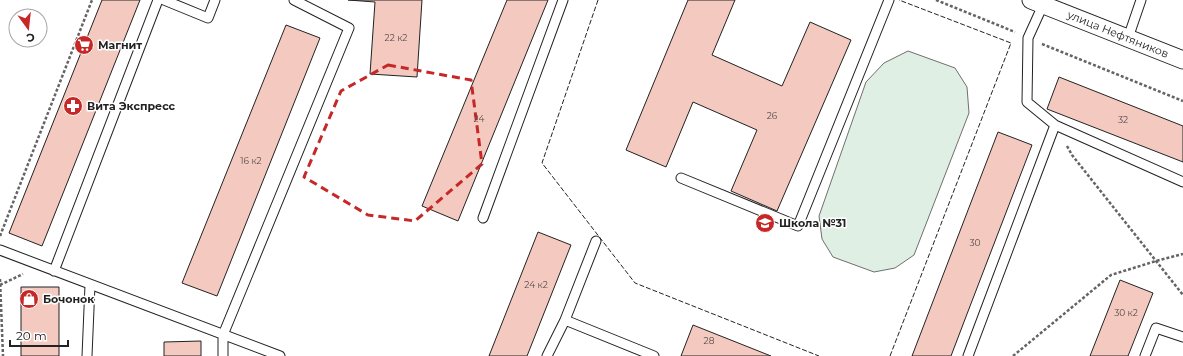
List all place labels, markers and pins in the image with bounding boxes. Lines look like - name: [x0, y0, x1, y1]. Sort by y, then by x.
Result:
- supermarket icon: Магнит: [73, 34, 95, 56]
- place label: Магнит: [98, 38, 142, 52]
- pharmacy icon: Вита Экспресс: [62, 95, 84, 117]
- place label: Вита Экспресс: [87, 99, 176, 113]
- school or university icon: Школа №31: [754, 212, 776, 234]
- place label: Школа №31: [779, 216, 846, 230]
- shop icon: Бочонок: [18, 288, 40, 310]
- place label: Бочонок: [43, 292, 95, 306]

